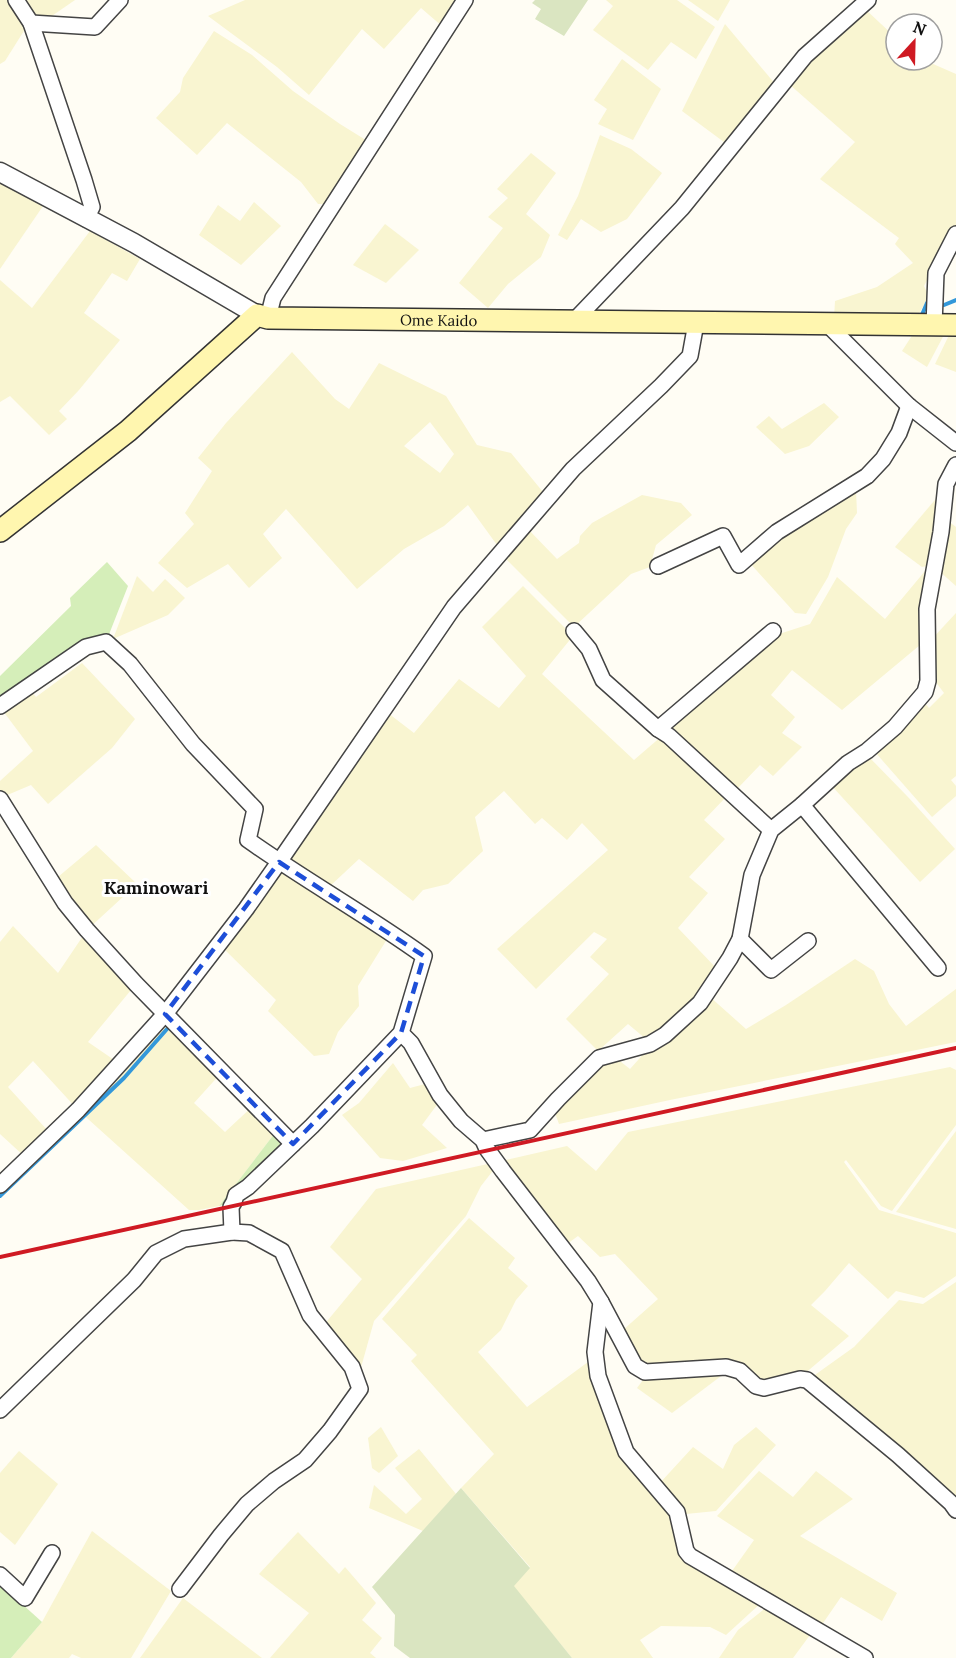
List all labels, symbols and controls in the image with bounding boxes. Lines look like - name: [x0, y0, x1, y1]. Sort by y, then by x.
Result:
- north arrow: [884, 12, 944, 72]
- text: N: [910, 17, 929, 40]
- street label: Ome Kaido: [400, 310, 478, 330]
- district label: Kaminowari: [104, 876, 208, 899]

